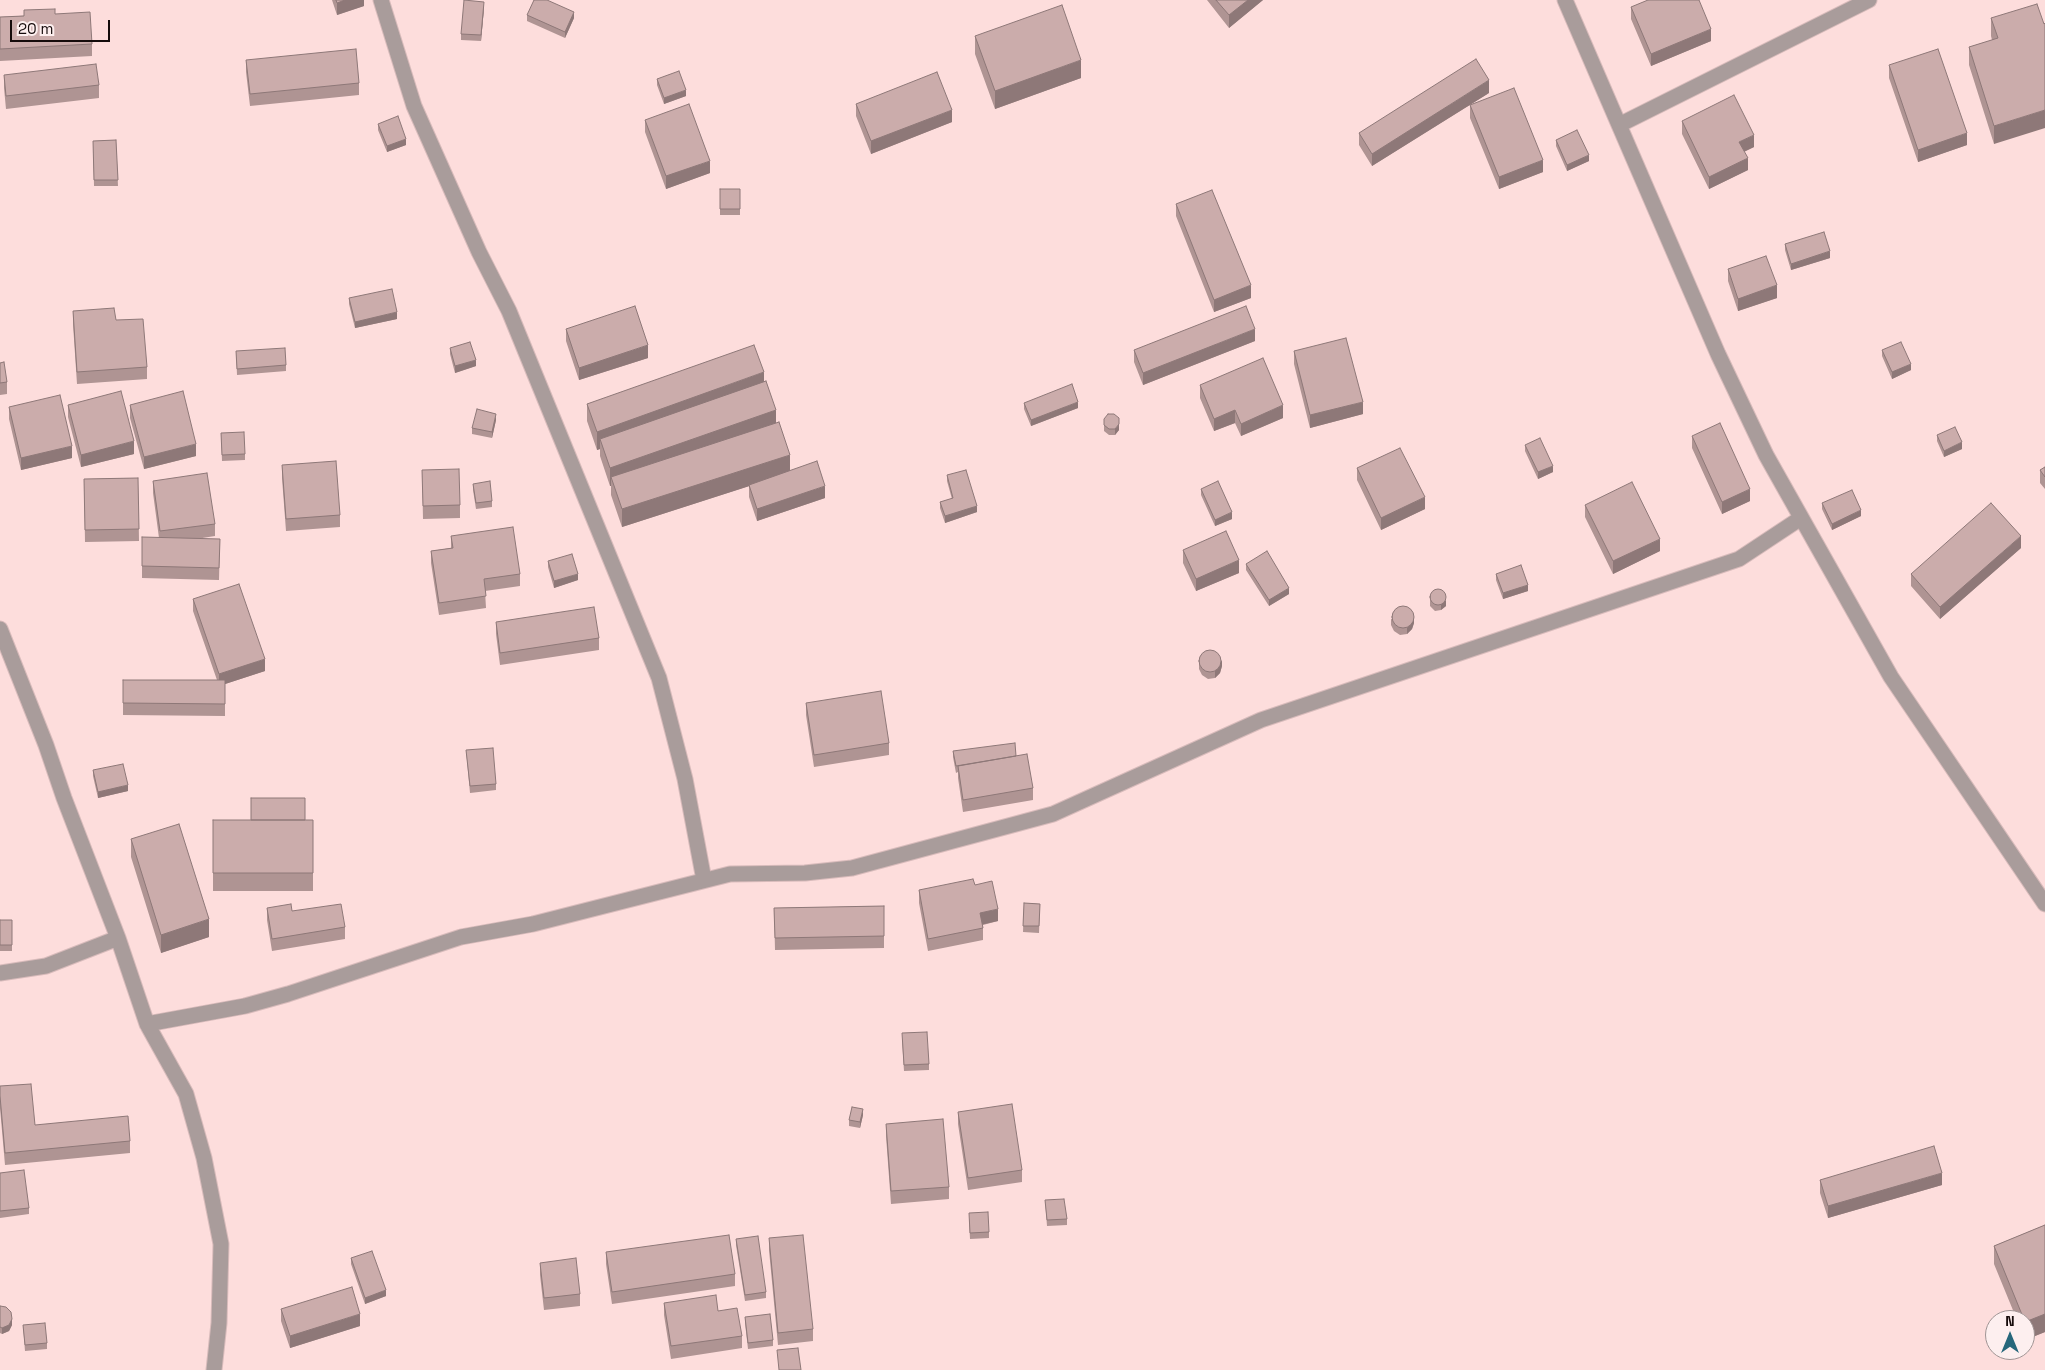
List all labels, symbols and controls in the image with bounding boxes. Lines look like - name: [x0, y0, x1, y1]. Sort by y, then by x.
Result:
- scale bar: [12, 10, 112, 42]
- text: 20 m: [18, 19, 53, 38]
- north arrow: [1985, 1310, 2035, 1360]
- text: N: [2005, 1312, 2015, 1330]

